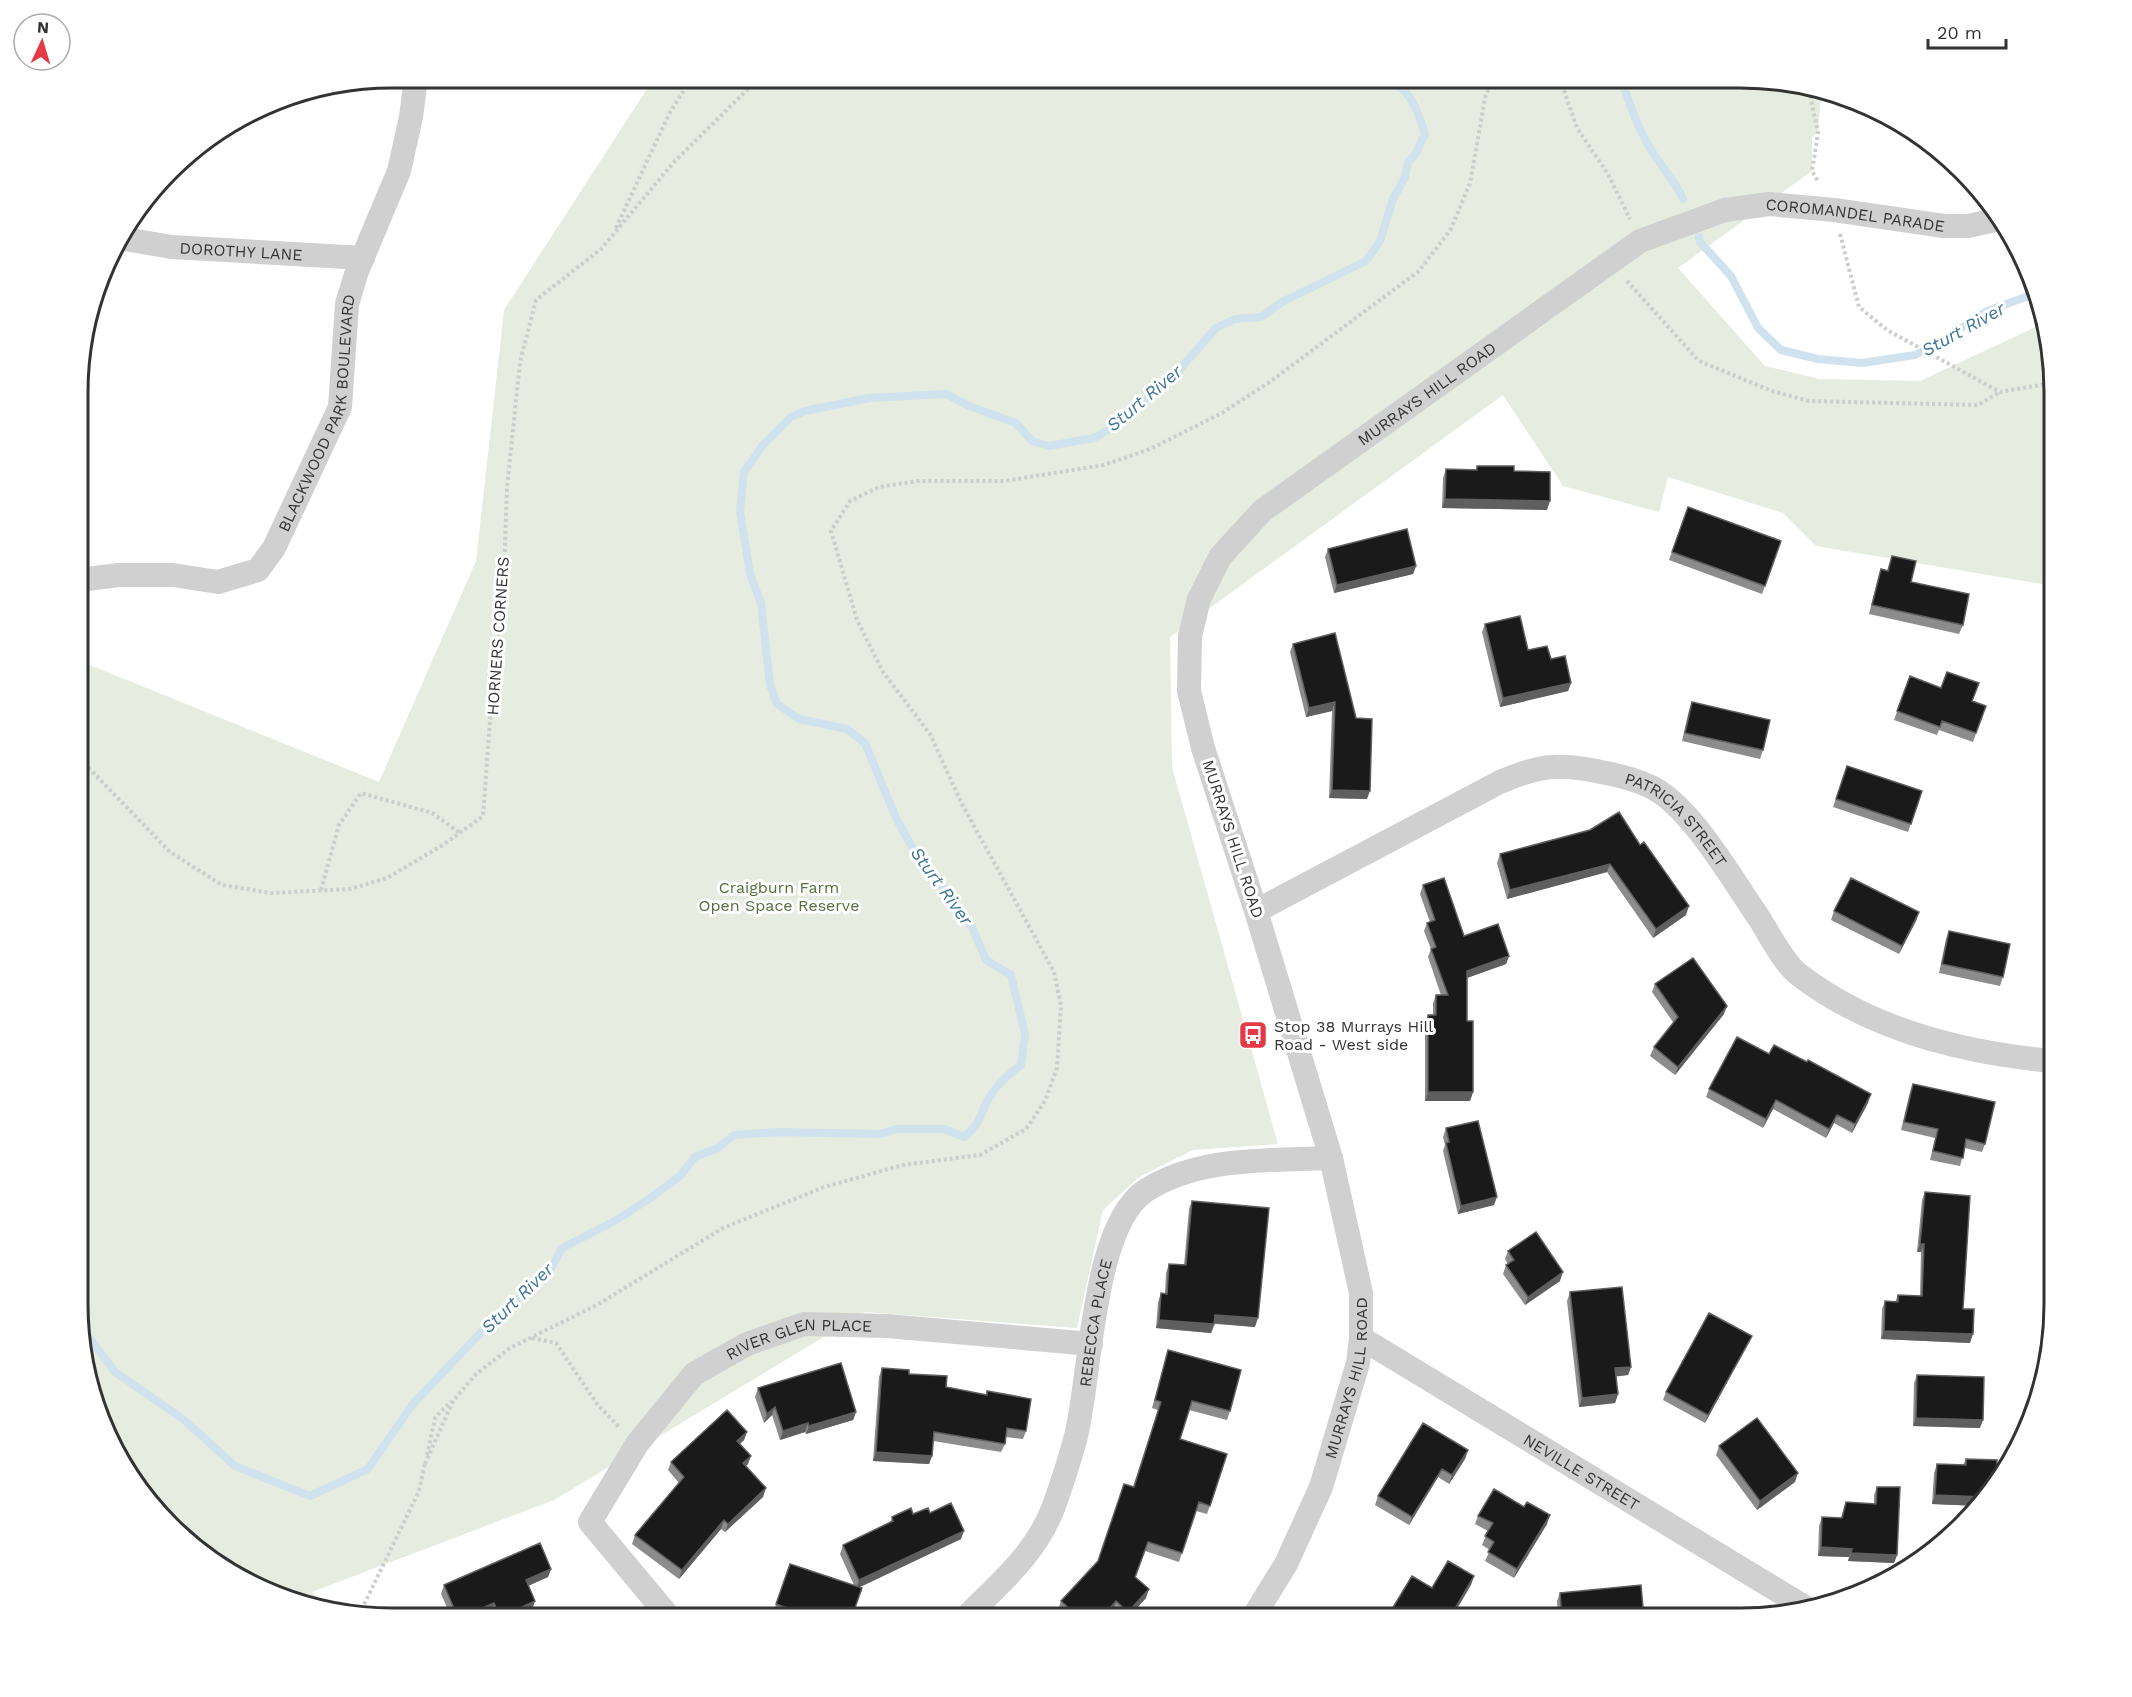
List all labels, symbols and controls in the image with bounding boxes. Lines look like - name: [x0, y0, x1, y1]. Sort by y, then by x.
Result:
- north arrow: [12, 12, 72, 72]
- scale bar: [1928, 12, 2006, 50]
- text: N: [36, 18, 50, 37]
- text: 20 m: [1937, 22, 1982, 43]
- street label: COROMANDEL PARADE: [1765, 194, 1946, 235]
- street label: DOROTHY LANE: [179, 238, 303, 264]
- street label: BLACKWOOD PARK BOULEVARD: [274, 292, 359, 534]
- water label: Sturt River: [1918, 297, 2009, 360]
- street label: MURRAYS HILL ROAD: [1354, 338, 1499, 449]
- water label: Sturt River: [1102, 360, 1187, 436]
- street label: HORNERS CORNERS: [483, 556, 513, 716]
- street label: MURRAYS HILL ROAD: [1198, 757, 1268, 921]
- street label: PATRICIA STREET: [1623, 768, 1731, 870]
- water label: Sturt River: [907, 843, 978, 930]
- park label: Craigburn Farm Open Space Reserve: [699, 878, 859, 915]
- place label: Stop 38 Murrays Hill Road - West side: [1274, 1017, 1433, 1054]
- bus stop icon: Stop 38 Murrays Hill Road - West side: [1237, 1019, 1269, 1051]
- street label: REBECCA PLACE: [1075, 1257, 1115, 1388]
- water label: Sturt River: [477, 1258, 558, 1337]
- street label: MURRAYS HILL ROAD: [1320, 1297, 1371, 1461]
- street label: RIVER GLEN PLACE: [722, 1315, 872, 1364]
- street label: NEVILLE STREET: [1520, 1429, 1643, 1514]

